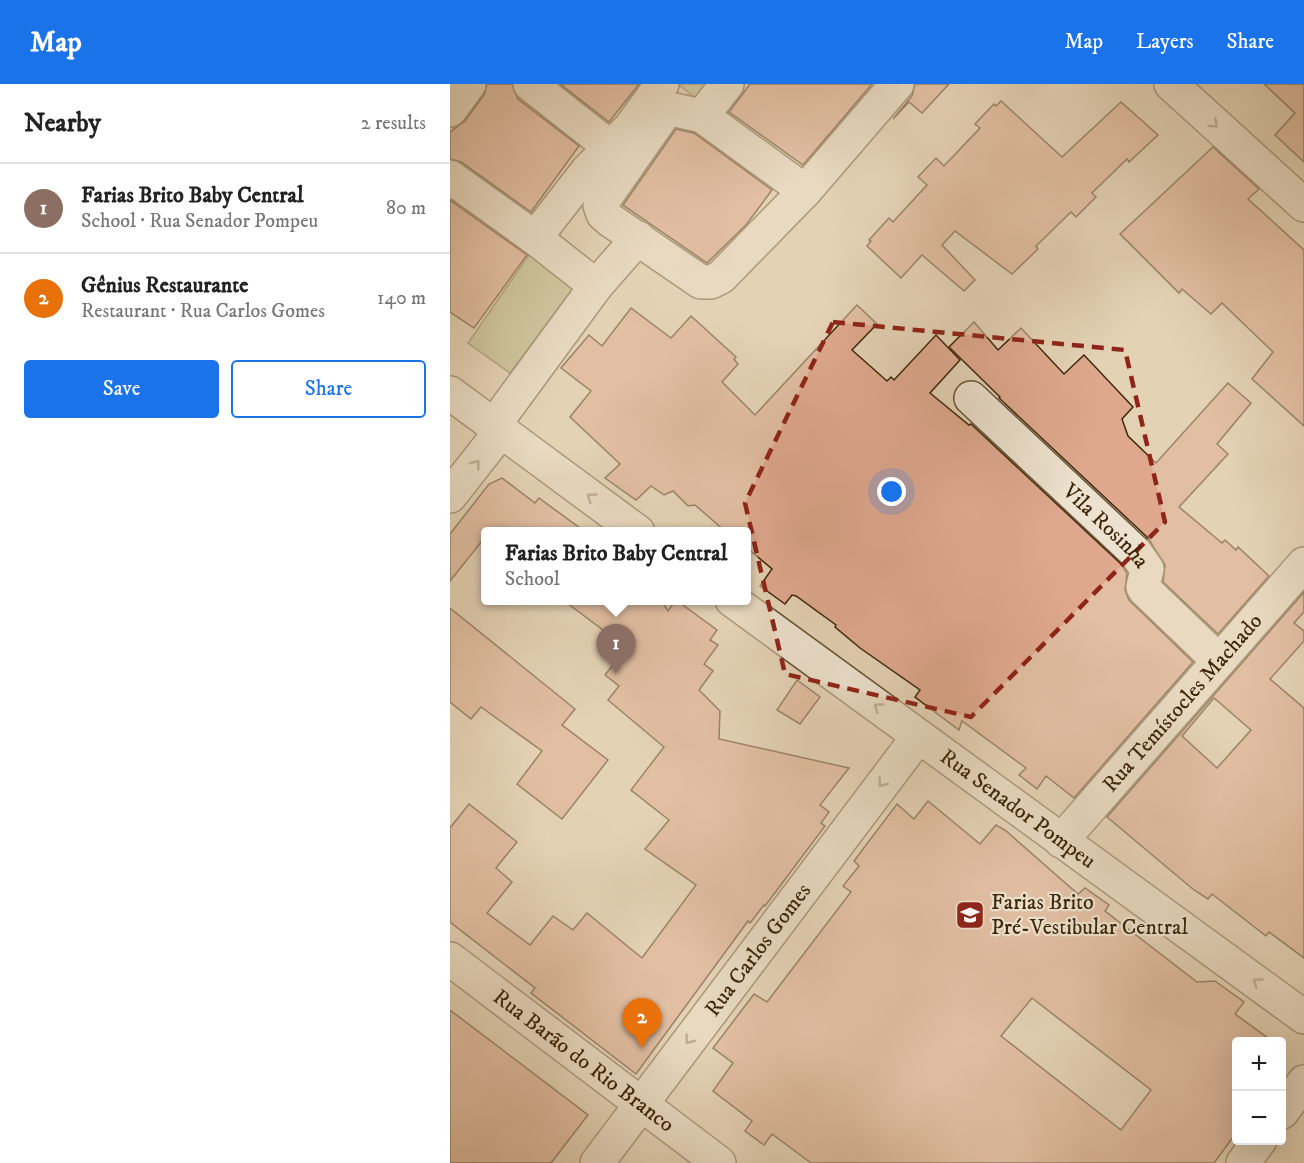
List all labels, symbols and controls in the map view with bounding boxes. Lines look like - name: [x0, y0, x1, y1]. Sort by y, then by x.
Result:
- text: Map: [30, 25, 82, 60]
- text: Map: [1064, 29, 1103, 55]
- text: Layers: [1136, 29, 1194, 55]
- text: Share: [1227, 29, 1274, 55]
- text: Nearby: [24, 107, 101, 140]
- text: 2 results: [361, 111, 426, 136]
- one-way arrow: [1207, 117, 1217, 128]
- text: Farias Brito Baby Central: [81, 182, 304, 209]
- text: 1: [40, 196, 47, 221]
- text: 80 m: [386, 196, 426, 221]
- text: School · Rua Senador Pompeu: [81, 209, 318, 234]
- text: Gênius Restaurante: [81, 272, 248, 299]
- text: 2: [39, 286, 48, 311]
- text: 140 m: [377, 286, 426, 311]
- text: Restaurant · Rua Carlos Gomes: [81, 299, 325, 324]
- button: Save: [24, 360, 219, 418]
- button: Share: [231, 360, 426, 418]
- one-way arrow: [468, 459, 479, 470]
- your location: [877, 477, 906, 506]
- street label: Vila Rosinha: [1056, 477, 1156, 574]
- one-way arrow: [587, 493, 598, 504]
- popup: [481, 527, 751, 605]
- text: Farias Brito Baby Central: [505, 540, 727, 567]
- text: School: [505, 567, 560, 592]
- street label: Rua Temístocles Machado: [1097, 608, 1268, 798]
- pin: 1: [596, 624, 636, 674]
- one-way arrow: [873, 704, 884, 715]
- street label: Rua Senador Pompeu: [935, 743, 1101, 874]
- one-way arrow: [879, 777, 890, 788]
- street label: Rua Carlos Gomes: [699, 878, 817, 1022]
- place label: Farias Brito Pré-Vestibular Central: [991, 889, 1188, 941]
- school or university icon: Farias Brito Pré-Vestibular Central: [954, 899, 986, 931]
- one-way arrow: [1252, 978, 1263, 989]
- street label: Rua Barão do Rio Branco: [488, 983, 680, 1138]
- pin: 2: [622, 998, 662, 1048]
- one-way arrow: [686, 1033, 697, 1044]
- map controls: [1232, 1037, 1286, 1145]
- button: +: [1232, 1037, 1286, 1091]
- button: −: [1232, 1091, 1286, 1145]

